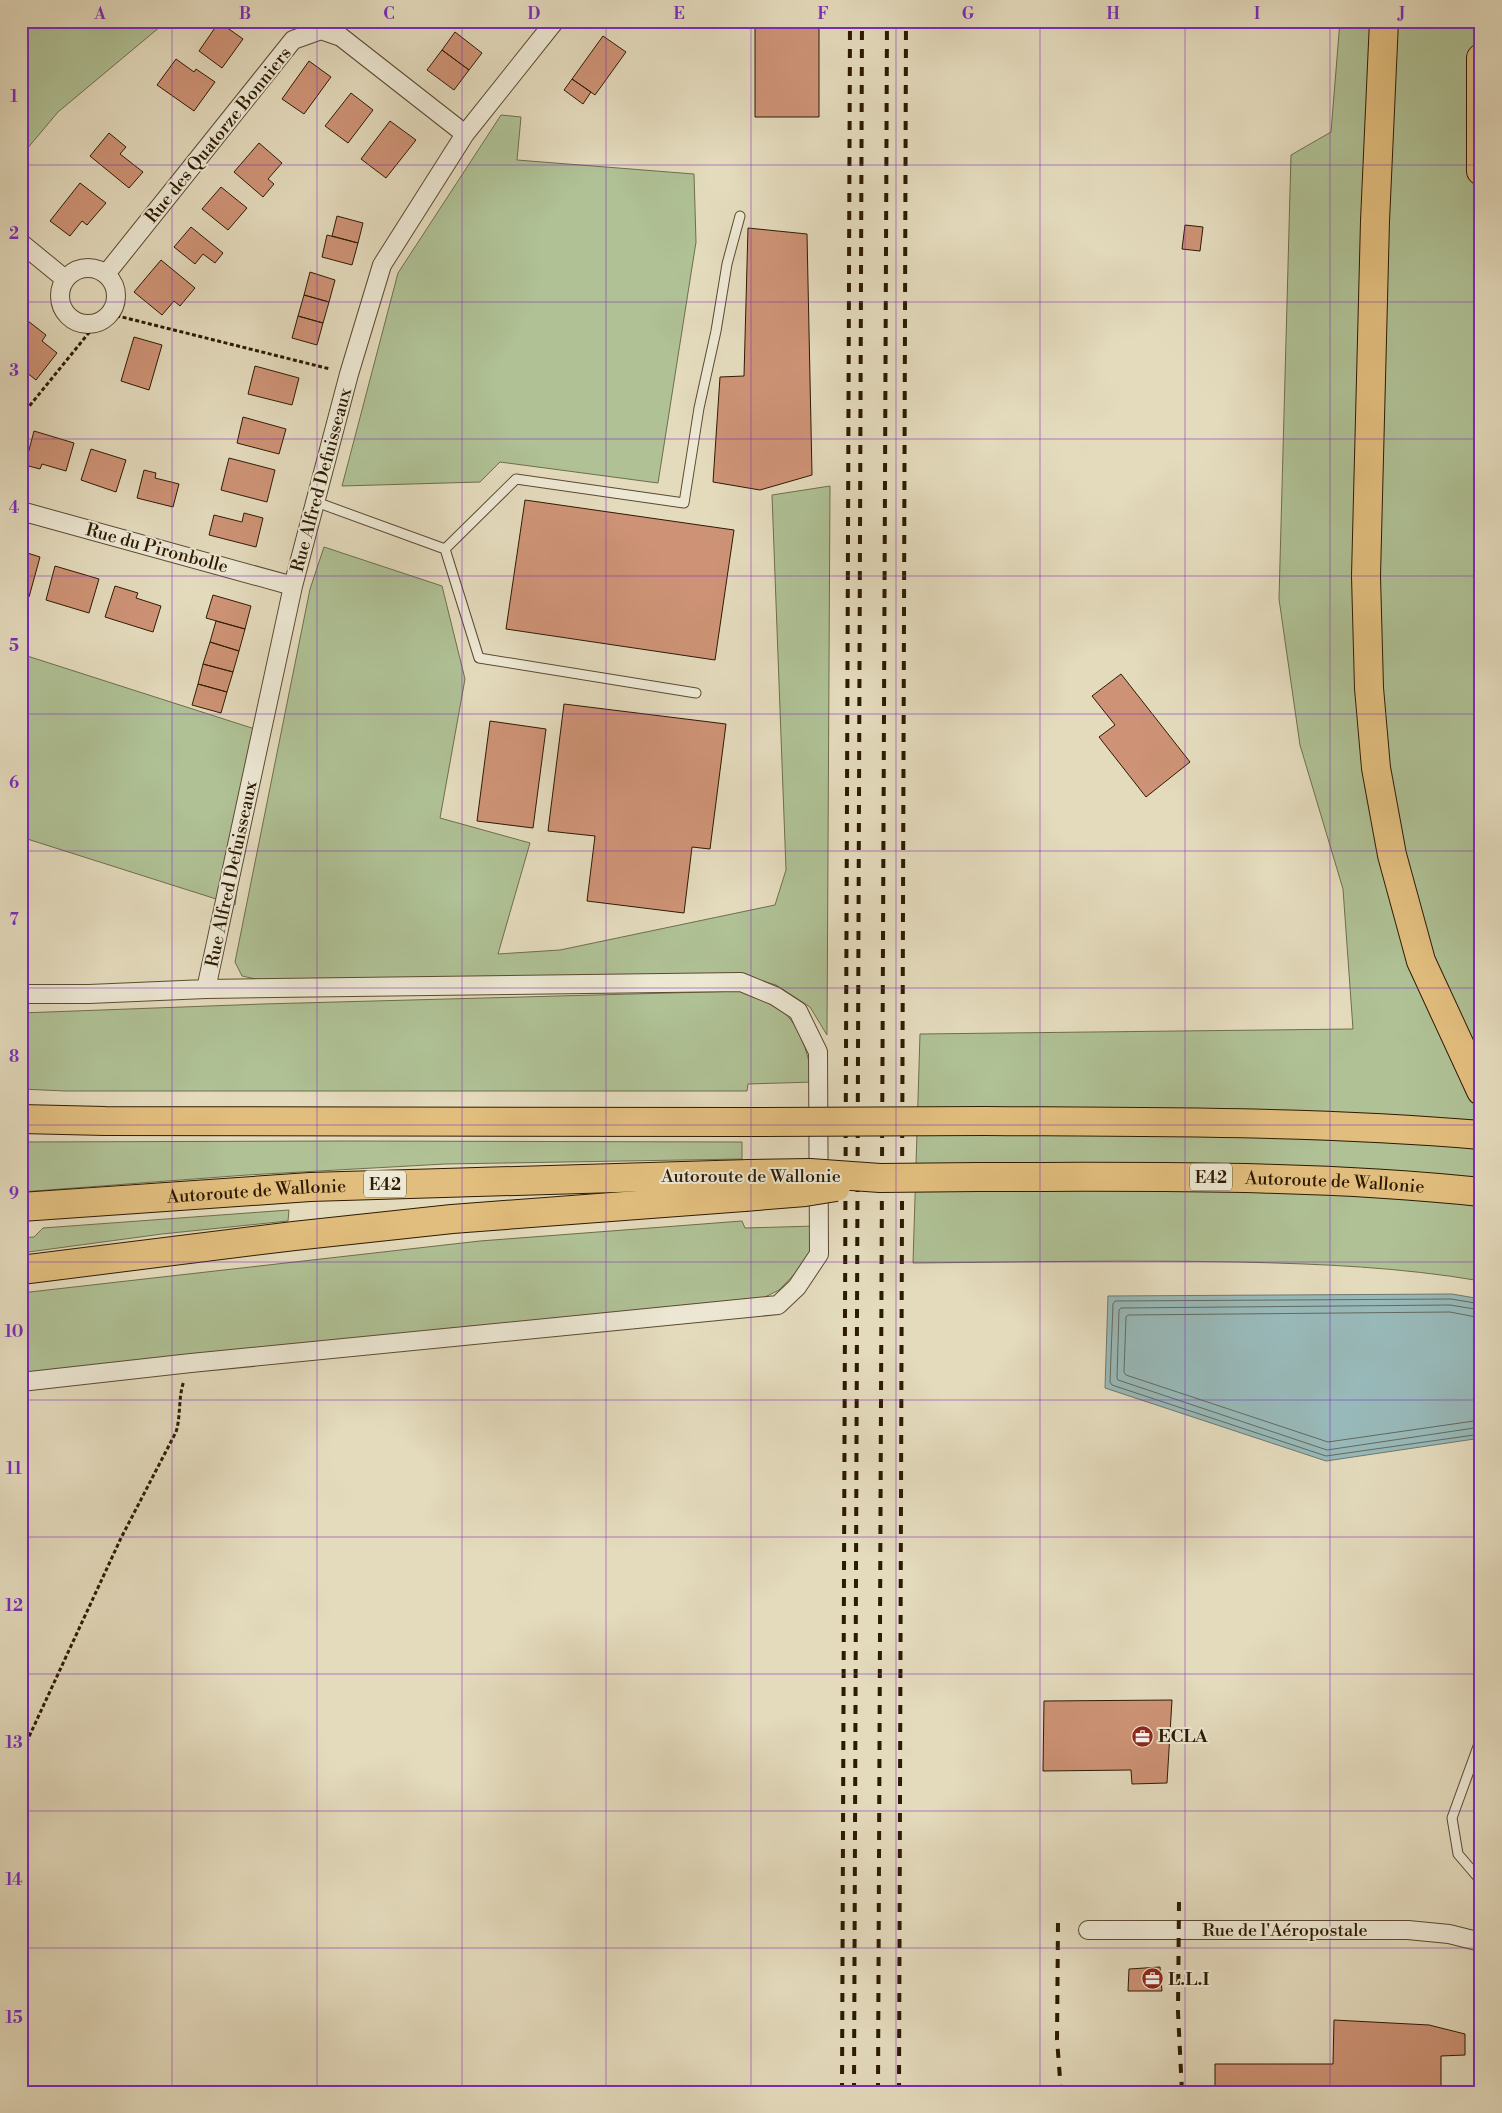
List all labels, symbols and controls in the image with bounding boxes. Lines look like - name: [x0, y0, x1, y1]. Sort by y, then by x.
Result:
- text: A: [93, 4, 106, 24]
- text: B: [239, 4, 251, 24]
- text: C: [383, 4, 395, 24]
- text: D: [528, 4, 541, 24]
- text: E: [673, 4, 685, 24]
- text: F: [817, 4, 829, 24]
- text: G: [962, 4, 975, 24]
- text: H: [1106, 4, 1120, 24]
- text: I: [1254, 4, 1260, 24]
- text: J: [1397, 4, 1405, 24]
- street label: Rue des Quatorze Bonniers: [140, 42, 297, 228]
- text: 1: [10, 87, 18, 107]
- text: 2: [9, 224, 19, 244]
- text: 3: [9, 361, 19, 381]
- street label: Rue Alfred Defuisseaux: [286, 385, 357, 575]
- text: 4: [9, 498, 20, 518]
- street label: Rue du Pironbolle: [83, 518, 231, 579]
- text: 5: [9, 636, 19, 656]
- text: 6: [9, 773, 19, 793]
- street label: Rue Alfred Defuisseaux: [201, 778, 263, 969]
- text: 7: [9, 910, 19, 930]
- text: 8: [9, 1047, 19, 1067]
- road number: E42: [1190, 1164, 1232, 1190]
- street label: Autoroute de Wallonie: [660, 1165, 841, 1188]
- street label: Autoroute de Wallonie: [1244, 1167, 1425, 1199]
- road number: E42: [364, 1170, 406, 1198]
- street label: Autoroute de Wallonie: [165, 1175, 346, 1209]
- text: 9: [9, 1184, 19, 1204]
- text: 10: [5, 1322, 23, 1342]
- text: 11: [6, 1459, 22, 1479]
- text: 12: [5, 1596, 23, 1616]
- office icon: ECLA: [1130, 1724, 1154, 1748]
- place label: ECLA: [1158, 1725, 1209, 1748]
- text: 13: [5, 1733, 23, 1753]
- text: 14: [5, 1870, 23, 1890]
- street label: Rue de l'Aéropostale: [1202, 1919, 1368, 1942]
- office icon: L.L.I: [1140, 1967, 1164, 1991]
- place label: L.L.I: [1168, 1968, 1209, 1991]
- text: 15: [5, 2008, 23, 2028]

